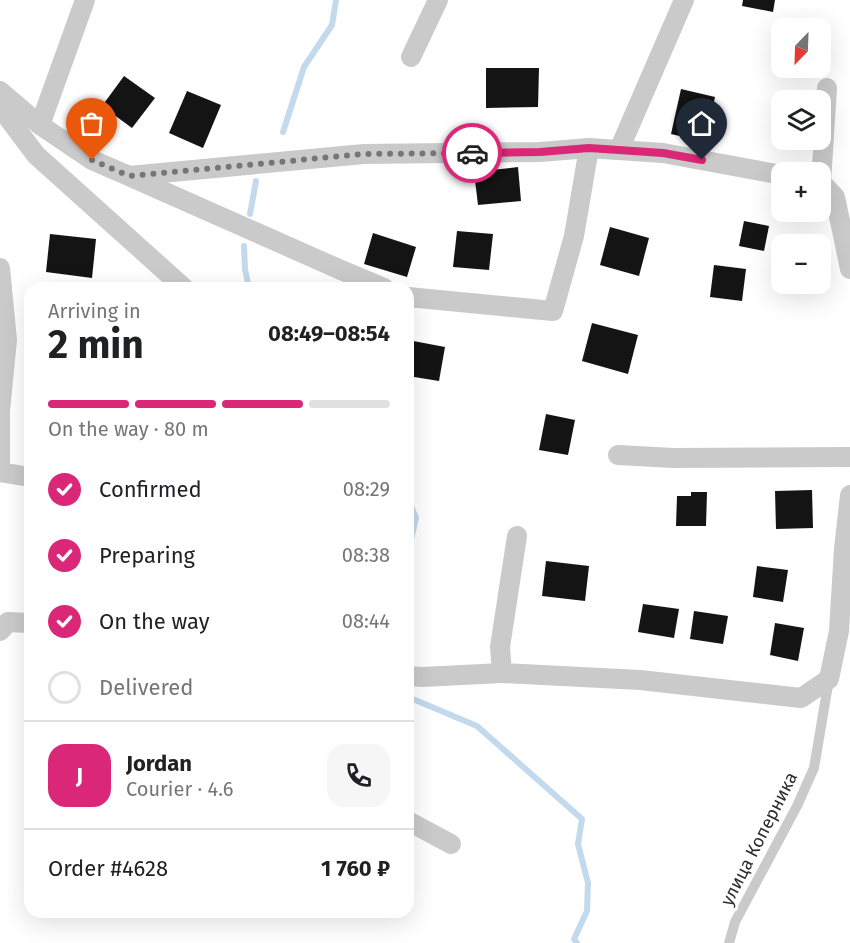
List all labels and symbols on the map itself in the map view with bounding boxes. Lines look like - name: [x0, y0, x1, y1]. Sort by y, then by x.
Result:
- north arrow: [771, 18, 831, 78]
- pin: [66, 98, 117, 160]
- pin: [676, 98, 727, 160]
- courier: [442, 123, 502, 183]
- street label: улица Коперника: [716, 768, 802, 910]

